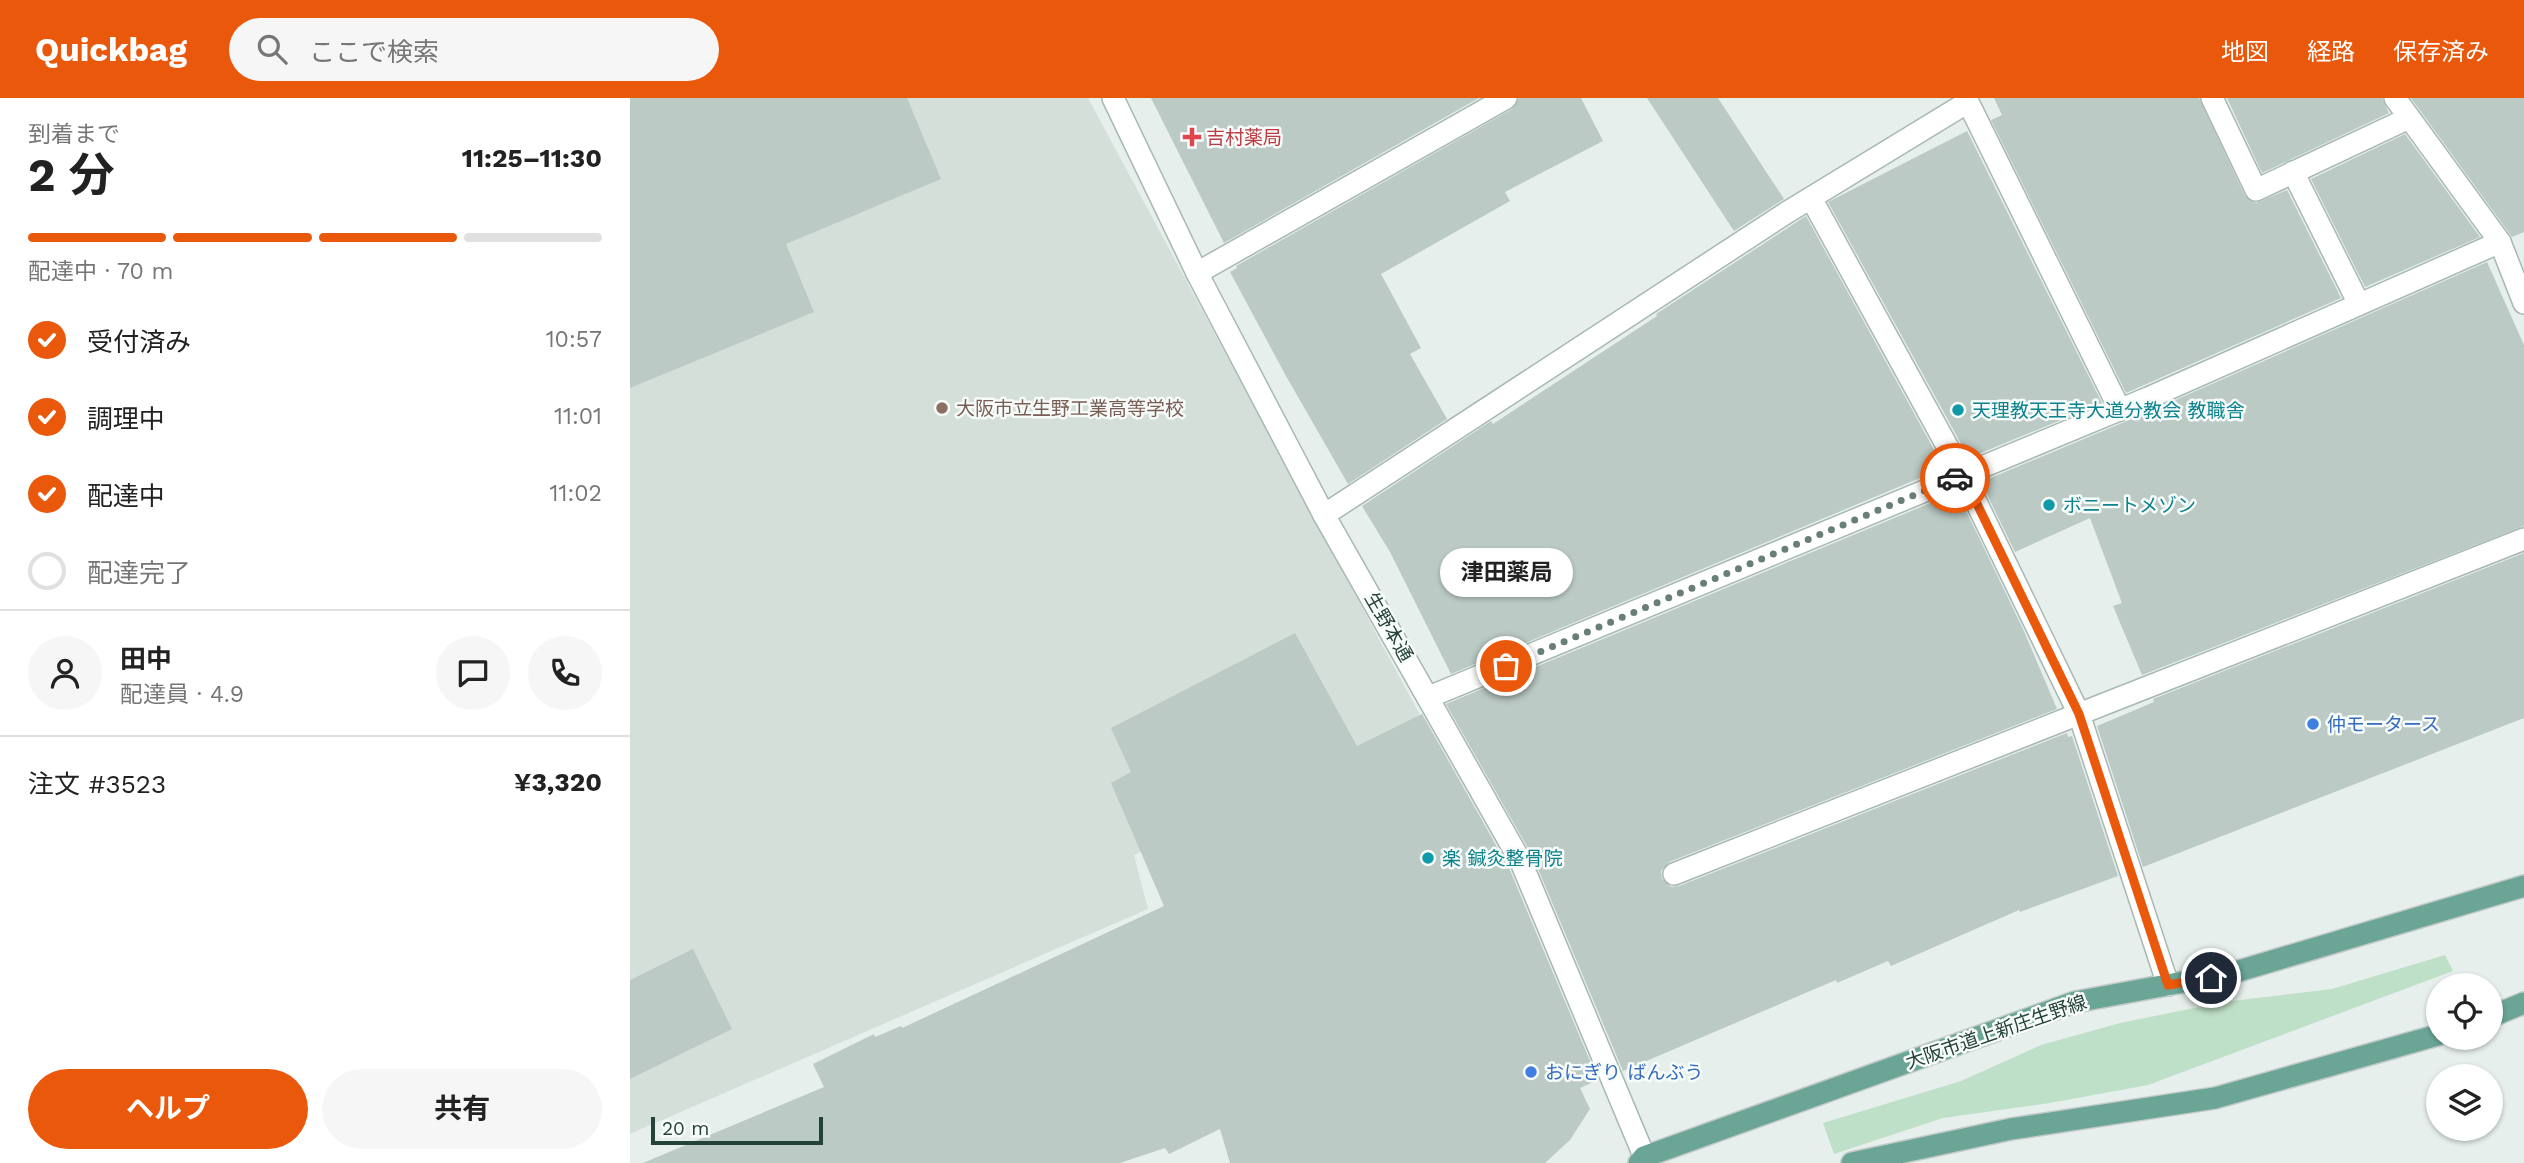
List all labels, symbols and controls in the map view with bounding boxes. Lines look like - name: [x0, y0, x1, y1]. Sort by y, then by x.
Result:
- search box: [229, 18, 719, 81]
- text: Quickbag: [35, 30, 187, 69]
- icon: search: [253, 30, 291, 68]
- text: ここで検索: [309, 37, 439, 67]
- text: 地図: [2221, 38, 2269, 66]
- text: 経路: [2307, 38, 2355, 66]
- text: 保存済み: [2393, 38, 2489, 66]
- text: 到着まで: [28, 121, 120, 148]
- place label: 吉村薬局: [1206, 126, 1282, 149]
- marker: 吉村薬局: [1184, 129, 1200, 145]
- text: 11:25–11:30: [462, 143, 602, 173]
- text: 2 分: [28, 148, 115, 202]
- text: 配達中 · 70 m: [28, 258, 173, 285]
- icon: check: [28, 321, 66, 359]
- text: 10:57: [546, 326, 602, 353]
- text: 受付済み: [87, 327, 191, 357]
- place label: 大阪市立生野工業高等学校: [956, 397, 1184, 420]
- icon: check: [28, 398, 66, 436]
- place label: 天理教天王寺大道分教会 教職舎: [1972, 399, 2244, 422]
- marker: 大阪市立生野工業高等学校: [934, 400, 950, 416]
- marker: 天理教天王寺大道分教会 教職舎: [1950, 402, 1966, 418]
- text: 11:01: [554, 403, 602, 430]
- text: 調理中: [87, 404, 165, 434]
- courier: [1920, 443, 1990, 513]
- icon: car: [1936, 459, 1974, 497]
- icon: check: [28, 475, 66, 513]
- text: 11:02: [550, 480, 602, 507]
- text: 配達中: [87, 481, 165, 511]
- place label: ボニートメゾン: [2063, 494, 2196, 517]
- marker: ボニートメゾン: [2041, 497, 2057, 513]
- callout: 津田薬局: [1440, 547, 1572, 596]
- text: 配達完了: [87, 558, 191, 588]
- text: 津田薬局: [1461, 559, 1553, 586]
- street label: 生野本通: [1360, 588, 1418, 666]
- button: person: [28, 636, 102, 710]
- button: chat: [436, 636, 510, 710]
- button: phone: [528, 636, 602, 710]
- pin: [1476, 636, 1536, 696]
- text: 田中: [120, 644, 172, 674]
- icon: bag: [1487, 647, 1525, 685]
- text: 配達員 · 4.9: [120, 681, 244, 708]
- place label: 仲モータース: [2327, 713, 2440, 736]
- marker: 仲モータース: [2305, 716, 2321, 732]
- text: ¥3,320: [514, 767, 602, 797]
- text: 注文 #3523: [28, 769, 166, 799]
- place label: 楽 鍼灸整骨院: [1442, 847, 1562, 870]
- marker: 楽 鍼灸整骨院: [1420, 850, 1436, 866]
- pin: [2181, 948, 2241, 1008]
- icon: home: [2192, 959, 2230, 997]
- map controls: [2426, 973, 2503, 1141]
- button: locate: [2426, 973, 2503, 1050]
- street label: 大阪市道上新庄生野線: [1902, 990, 2090, 1074]
- place label: おにぎり ばんぶう: [1545, 1061, 1703, 1084]
- marker: おにぎり ばんぶう: [1523, 1064, 1539, 1080]
- button: layers: [2426, 1064, 2503, 1141]
- button: ヘルプ: [28, 1069, 308, 1149]
- button: 共有: [322, 1069, 602, 1149]
- scale bar: [651, 1114, 822, 1146]
- text: 20 m: [662, 1117, 709, 1140]

